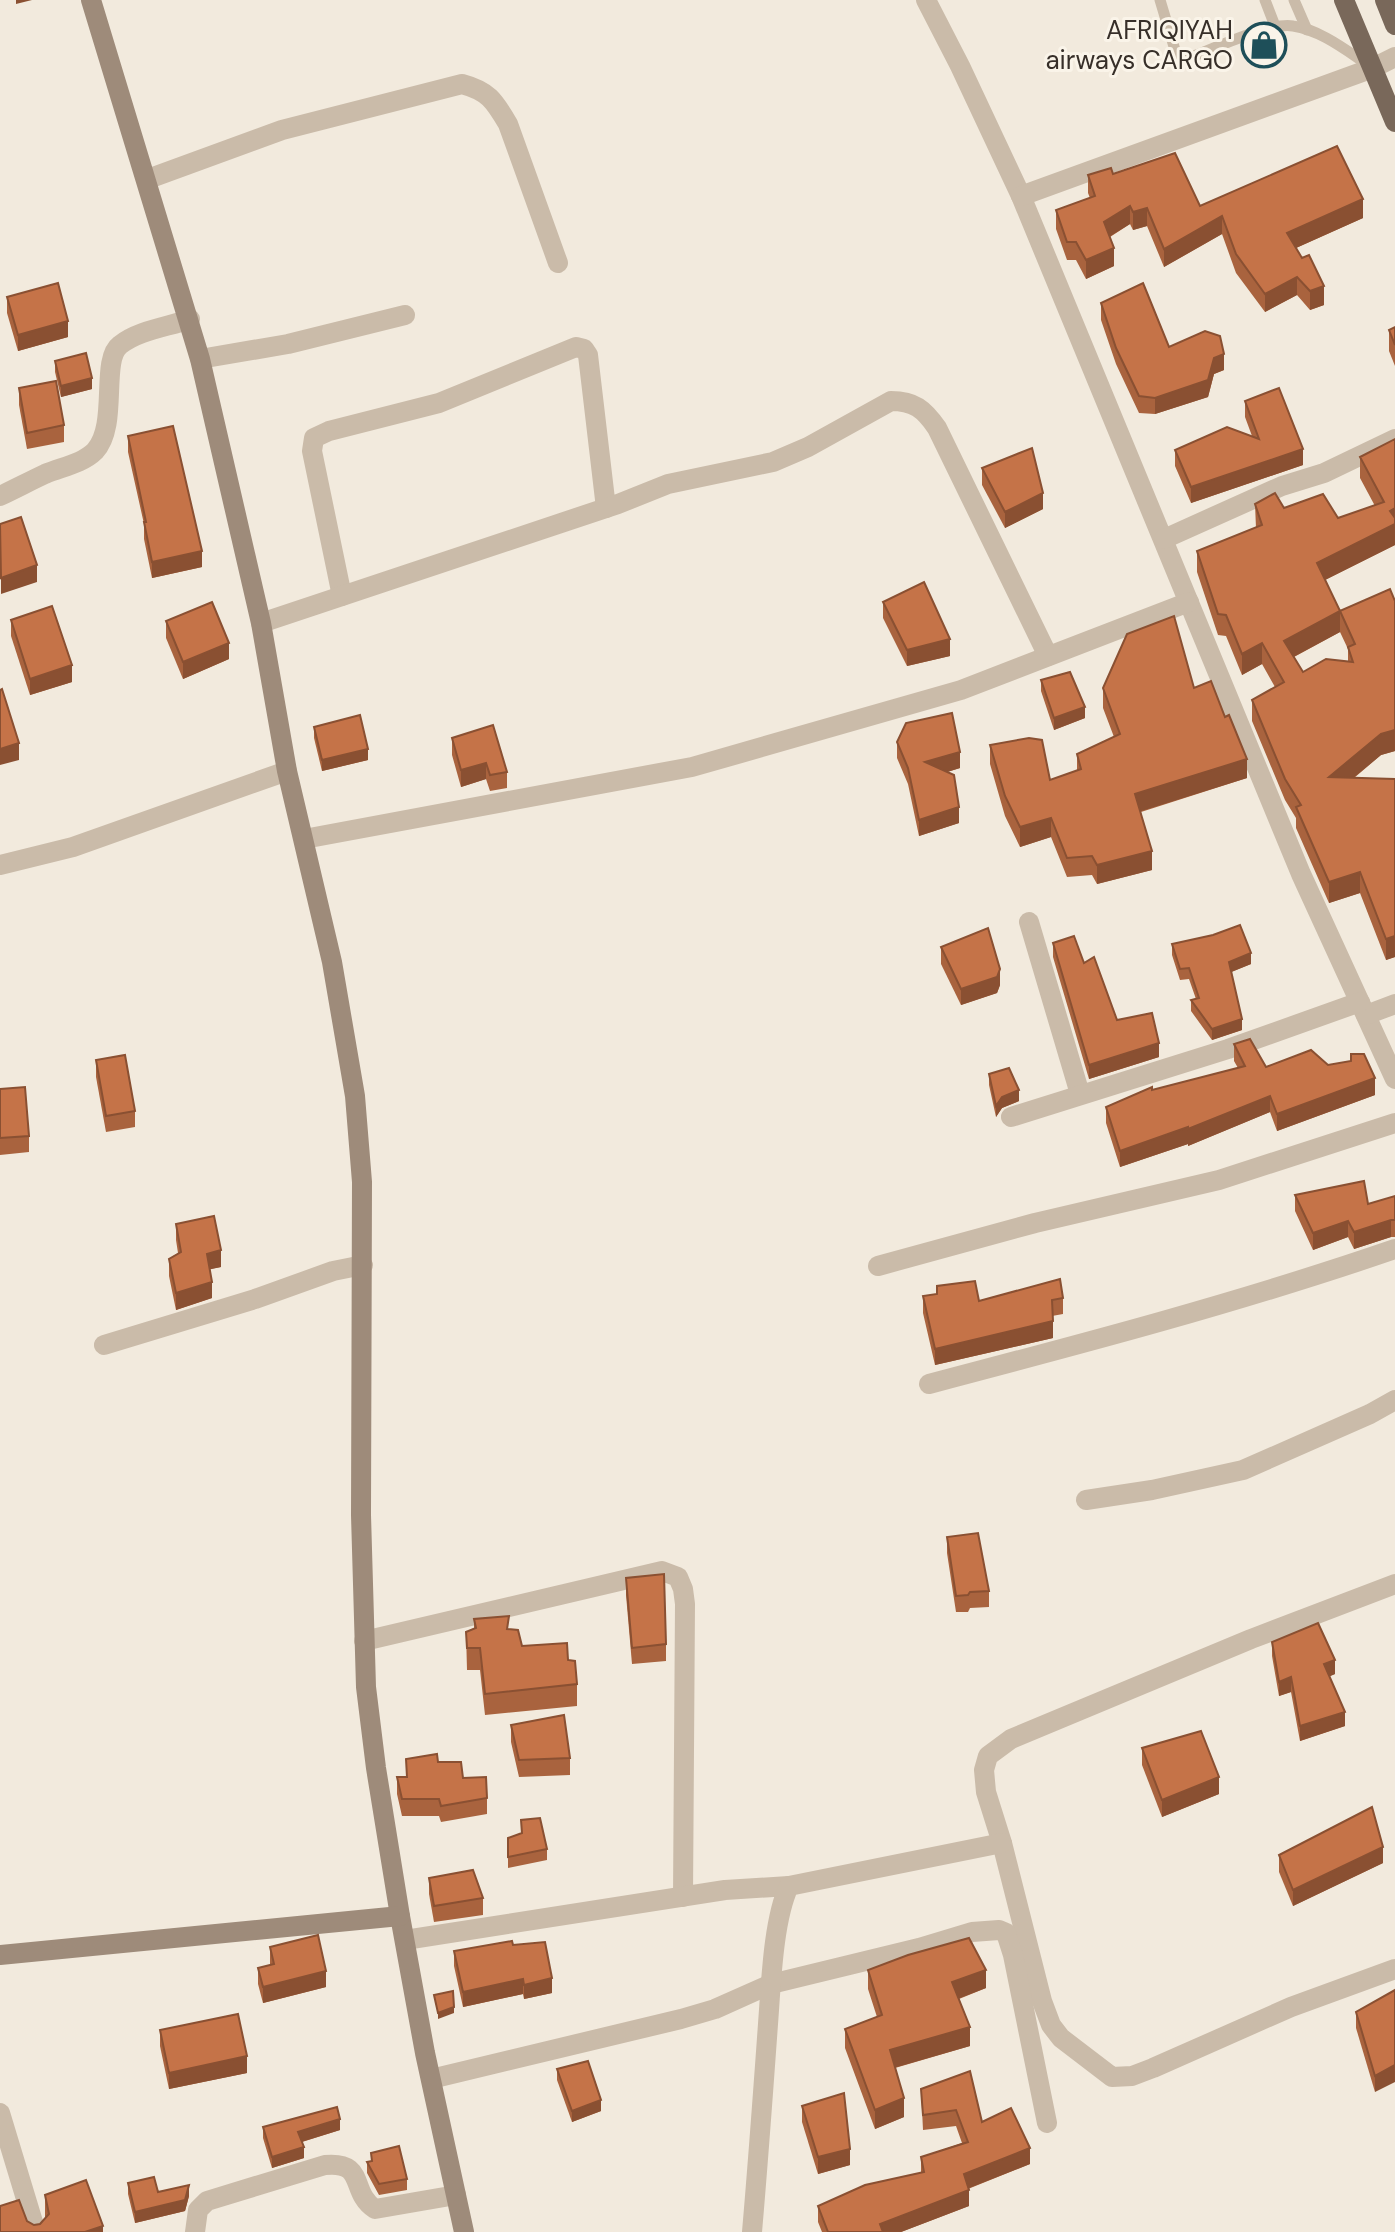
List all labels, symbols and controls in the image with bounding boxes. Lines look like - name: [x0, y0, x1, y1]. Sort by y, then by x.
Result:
- place label: AFRIQIYAH airways CARGO: [1045, 13, 1233, 77]
- shop icon: AFRIQIYAH airways CARGO: [1240, 21, 1288, 69]

